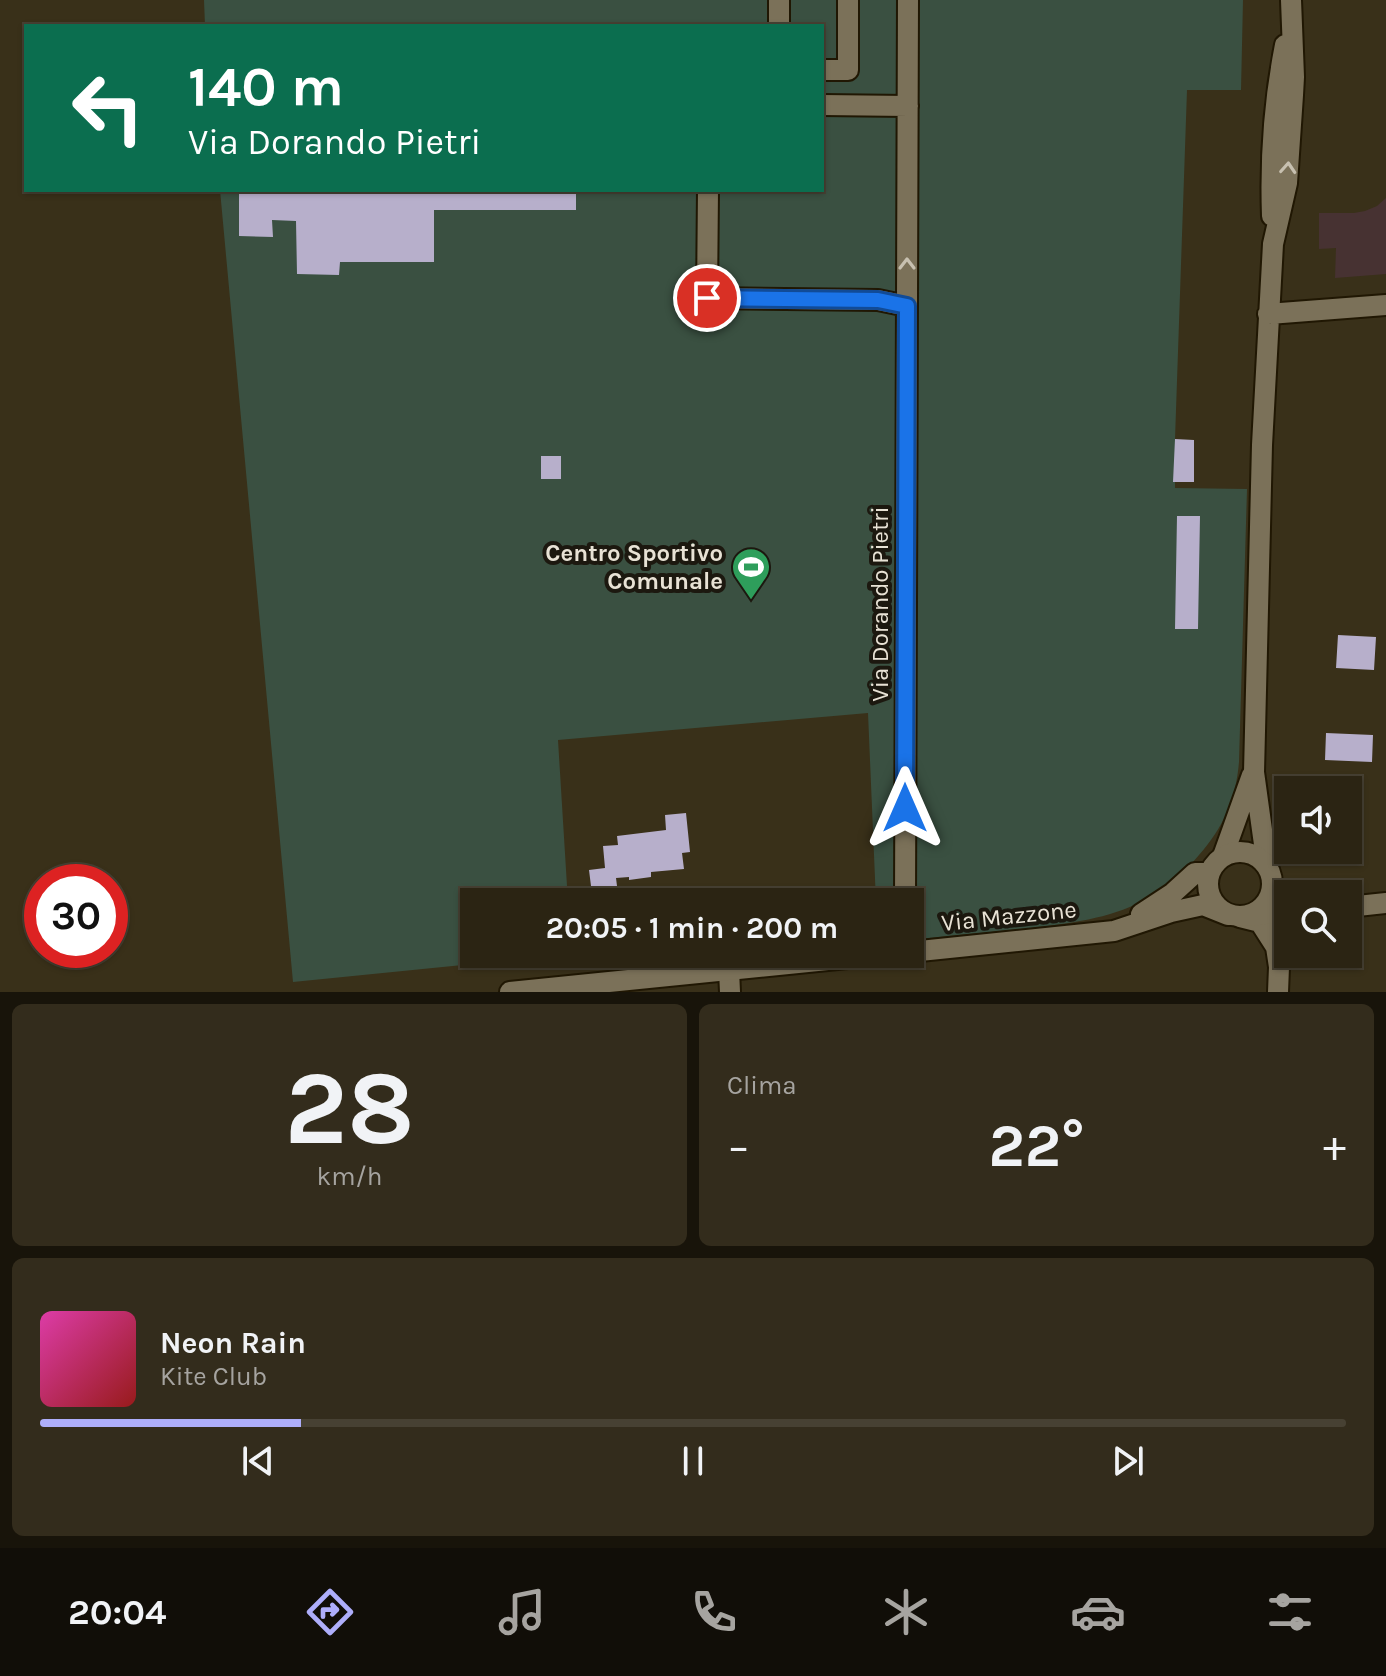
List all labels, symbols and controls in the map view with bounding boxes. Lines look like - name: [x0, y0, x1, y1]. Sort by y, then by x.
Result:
- text: 140 m: [188, 54, 344, 119]
- icon: left: [56, 56, 160, 160]
- text: Via Dorando Pietri: [188, 121, 481, 163]
- one-way arrow: [1279, 161, 1296, 174]
- one-way arrow: [898, 257, 916, 270]
- pin: [673, 264, 741, 332]
- icon: arrive: [685, 276, 729, 320]
- street label: Via Dorando Pietri: [866, 506, 894, 702]
- place label: Centro Sportivo Comunale: [545, 539, 723, 595]
- sports icon: Centro Sportivo Comunale: [730, 546, 772, 601]
- position arrow: [863, 766, 947, 850]
- map controls: [1274, 776, 1362, 968]
- button: sound: [1274, 776, 1362, 864]
- speed limit sign: 30: [24, 864, 128, 968]
- button: search: [1274, 880, 1362, 968]
- street label: Via Mazzone: [940, 895, 1078, 937]
- text: 20:05 · 1 min · 200 m: [546, 910, 838, 946]
- text: 28: [284, 1048, 415, 1169]
- text: Clima: [727, 1070, 797, 1101]
- text: 22°: [989, 1111, 1084, 1181]
- text: −: [727, 1121, 750, 1172]
- text: +: [1323, 1121, 1346, 1172]
- text: km/h: [317, 1161, 382, 1192]
- text: Neon Rain: [160, 1325, 306, 1361]
- text: Kite Club: [160, 1361, 267, 1392]
- icon: previous: [236, 1439, 280, 1483]
- icon: pause: [671, 1439, 715, 1483]
- icon: next: [1106, 1439, 1150, 1483]
- icon: directions: [302, 1584, 358, 1640]
- icon: music: [494, 1584, 550, 1640]
- icon: phone: [686, 1584, 742, 1640]
- icon: climate: [878, 1584, 934, 1640]
- icon: car: [1070, 1584, 1126, 1640]
- icon: filters: [1262, 1584, 1318, 1640]
- text: 20:04: [68, 1591, 166, 1633]

